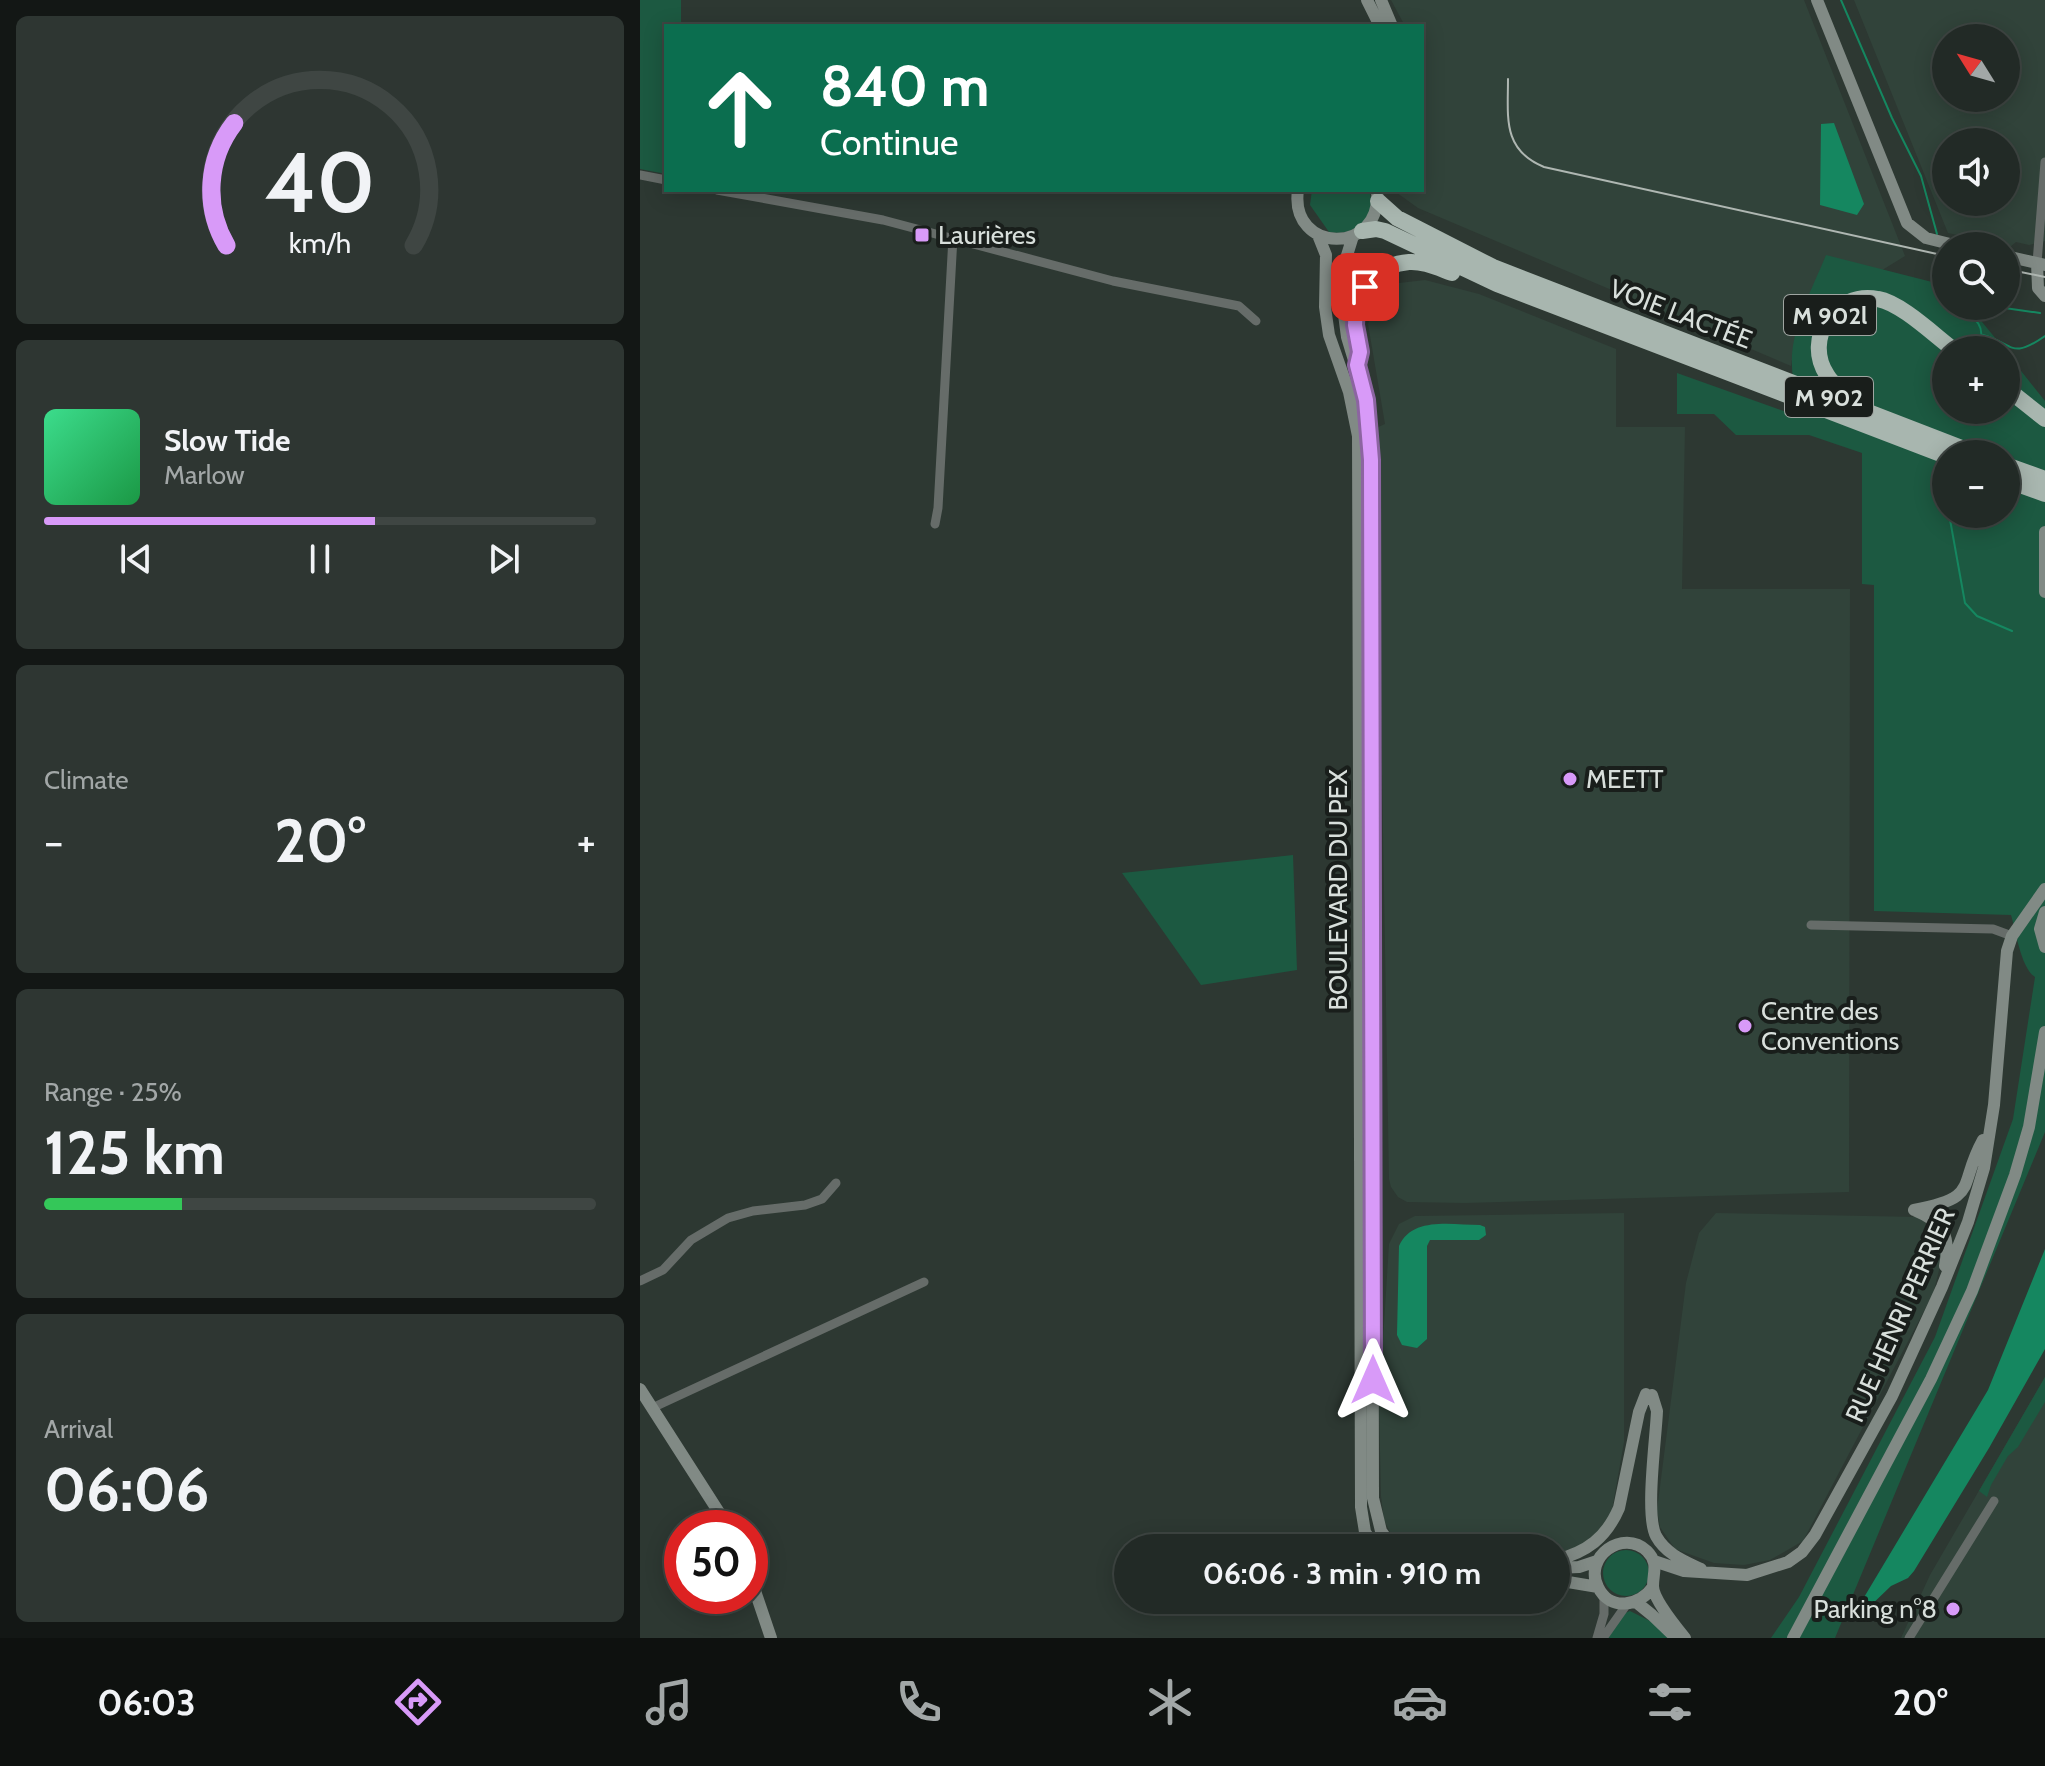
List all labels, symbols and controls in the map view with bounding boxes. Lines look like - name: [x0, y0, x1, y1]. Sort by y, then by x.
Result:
- north arrow: [1932, 24, 2020, 112]
- map controls: [1932, 24, 2020, 528]
- text: 840 m: [820, 52, 989, 120]
- icon: ahead: [688, 56, 792, 160]
- text: Continue: [820, 120, 959, 164]
- button: sound: [1932, 128, 2020, 216]
- text: 40: [265, 132, 375, 233]
- place label: Laurières: [938, 219, 1036, 251]
- text: km/h: [289, 225, 351, 260]
- marker: Laurières: [913, 226, 931, 244]
- button: search: [1932, 232, 2020, 320]
- pin: [1331, 253, 1399, 321]
- icon: arrive: [1343, 265, 1387, 309]
- street label: VOIE LACTÉE: [1605, 272, 1757, 356]
- road number: M 902l: [1784, 295, 1876, 335]
- button: +: [1932, 336, 2020, 424]
- road number: M 902: [1785, 377, 1873, 417]
- text: Slow Tide: [164, 422, 291, 459]
- button: −: [1932, 440, 2020, 528]
- text: Marlow: [164, 459, 245, 491]
- icon: previous: [114, 537, 158, 581]
- icon: pause: [298, 537, 342, 581]
- icon: next: [482, 537, 526, 581]
- place label: MEETT: [1586, 763, 1664, 795]
- text: Climate: [44, 764, 129, 796]
- street label: BOULEVARD DU PEX: [1322, 769, 1354, 1011]
- marker: MEETT: [1561, 770, 1579, 788]
- text: 20°: [274, 804, 366, 877]
- text: −: [44, 815, 63, 868]
- text: +: [577, 815, 596, 868]
- place label: Centre des Conventions: [1761, 995, 1899, 1057]
- marker: Centre des Conventions: [1736, 1017, 1754, 1035]
- text: Range · 25%: [44, 1076, 182, 1108]
- text: 125 km: [44, 1116, 225, 1189]
- street label: RUE HENRI PERRIER: [1838, 1203, 1962, 1427]
- position arrow: [1331, 1338, 1415, 1422]
- text: Arrival: [44, 1413, 113, 1445]
- text: 06:06: [44, 1453, 209, 1526]
- speed limit sign: 50: [664, 1510, 768, 1614]
- text: 06:06 · 3 min · 910 m: [1203, 1555, 1481, 1592]
- place label: Parking n°8: [1813, 1593, 1937, 1625]
- marker: Parking n°8: [1944, 1600, 1962, 1618]
- icon: directions: [390, 1674, 446, 1730]
- icon: music: [641, 1674, 697, 1730]
- icon: phone: [891, 1674, 947, 1730]
- icon: climate: [1142, 1674, 1198, 1730]
- icon: car: [1392, 1674, 1448, 1730]
- icon: filters: [1642, 1674, 1698, 1730]
- text: 06:03: [97, 1680, 196, 1724]
- text: 20°: [1893, 1680, 1948, 1724]

